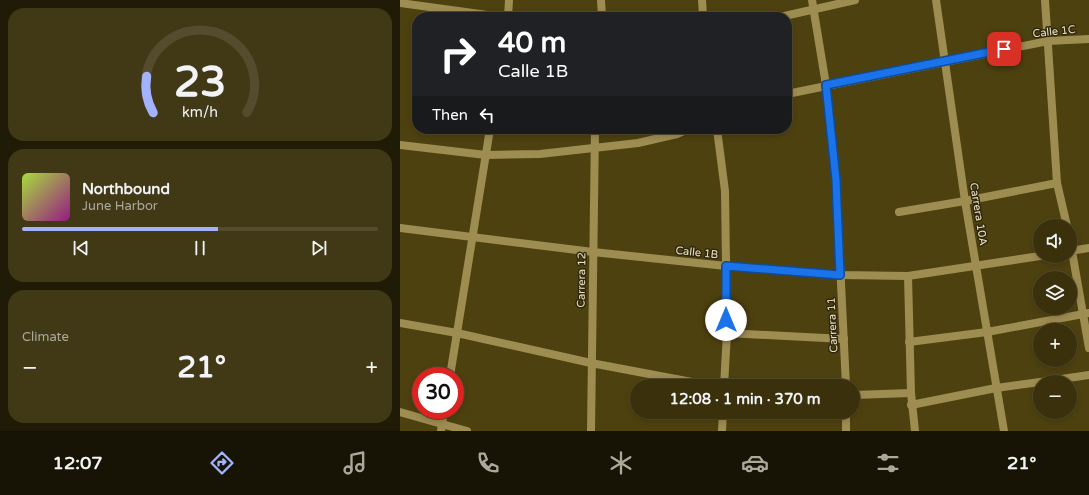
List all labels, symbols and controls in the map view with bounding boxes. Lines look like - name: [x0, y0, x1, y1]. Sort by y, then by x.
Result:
- street label: Calle 1C: [1032, 23, 1076, 40]
- text: 40 m: [498, 26, 566, 60]
- icon: right: [432, 28, 484, 80]
- pin: [987, 32, 1021, 66]
- icon: arrive: [993, 38, 1015, 60]
- text: 23: [174, 57, 226, 107]
- text: Calle 1B: [498, 60, 568, 82]
- text: km/h: [182, 103, 218, 120]
- icon: left: [476, 104, 498, 126]
- text: Then: [432, 106, 468, 124]
- text: Northbound: [82, 180, 170, 198]
- street label: Carrera 10A: [967, 182, 990, 247]
- text: June Harbor: [82, 198, 158, 214]
- map controls: [1033, 219, 1077, 419]
- button: sound: [1033, 219, 1077, 263]
- icon: previous: [70, 237, 92, 259]
- icon: pause: [189, 237, 211, 259]
- icon: next: [308, 237, 330, 259]
- street label: Calle 1B: [675, 244, 719, 261]
- street label: Carrera 12: [575, 252, 588, 308]
- button: layers: [1033, 271, 1077, 315]
- street label: Carrera 11: [825, 297, 840, 353]
- position arrow: [705, 299, 747, 341]
- button: +: [1033, 323, 1077, 367]
- text: Climate: [22, 329, 69, 345]
- text: 21°: [177, 349, 226, 386]
- text: −: [22, 355, 38, 381]
- text: +: [366, 355, 378, 381]
- speed limit sign: 30: [412, 367, 464, 419]
- button: −: [1033, 375, 1077, 419]
- text: 12:08 · 1 min · 370 m: [670, 390, 820, 408]
- icon: directions: [208, 449, 236, 477]
- icon: music: [341, 449, 369, 477]
- icon: phone: [474, 449, 502, 477]
- icon: climate: [607, 449, 635, 477]
- icon: car: [741, 449, 769, 477]
- icon: filters: [874, 449, 902, 477]
- text: 12:07: [53, 452, 103, 474]
- text: 21°: [1007, 452, 1036, 474]

